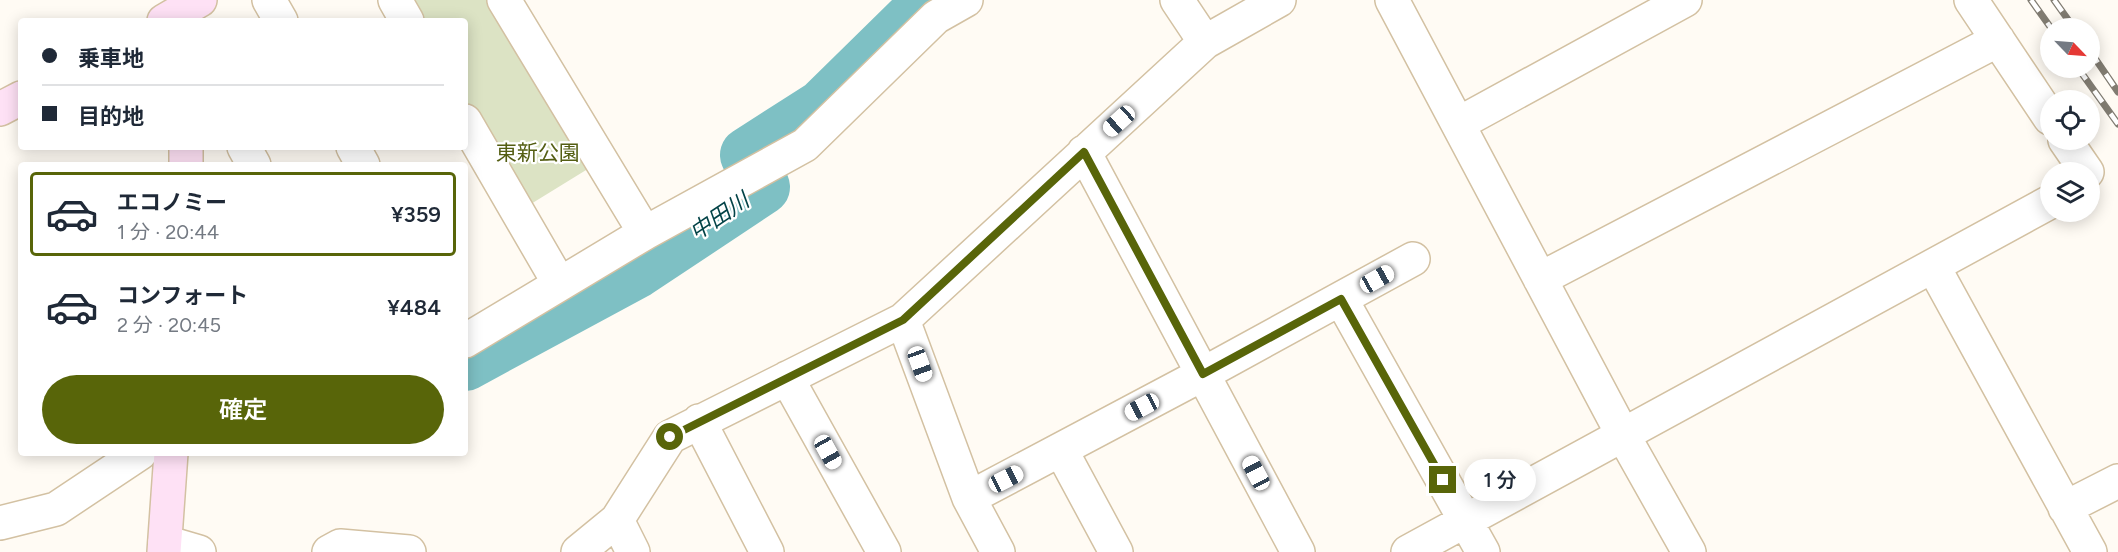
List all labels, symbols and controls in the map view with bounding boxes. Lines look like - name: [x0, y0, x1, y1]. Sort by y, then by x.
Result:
- north arrow: [2040, 18, 2100, 78]
- map controls: [2040, 18, 2100, 222]
- text: 乗車地: [78, 45, 144, 72]
- button: locate: [2040, 90, 2100, 150]
- car: [1100, 102, 1138, 140]
- text: 目的地: [78, 103, 144, 130]
- park label: 東新公園: [496, 140, 580, 165]
- button: layers: [2040, 162, 2100, 222]
- water label: 中田川: [684, 186, 756, 246]
- icon: car: [45, 187, 99, 241]
- text: エコノミー: [117, 189, 227, 216]
- text: ¥359: [391, 201, 441, 228]
- text: 1 分 · 20:44: [117, 220, 219, 244]
- car: [1357, 262, 1397, 296]
- icon: car: [45, 280, 99, 334]
- text: コンフォート: [117, 282, 248, 309]
- text: ¥484: [387, 294, 441, 321]
- text: 2 分 · 20:45: [117, 313, 221, 337]
- car: [905, 344, 935, 384]
- button: 確定: [42, 375, 444, 444]
- car: [1122, 391, 1162, 423]
- route start: [656, 423, 683, 450]
- car: [811, 432, 845, 472]
- car: [1240, 453, 1272, 493]
- callout: 1 分: [1464, 459, 1536, 501]
- car: [986, 463, 1026, 495]
- route end: [1429, 466, 1456, 493]
- text: 1 分: [1483, 468, 1517, 492]

